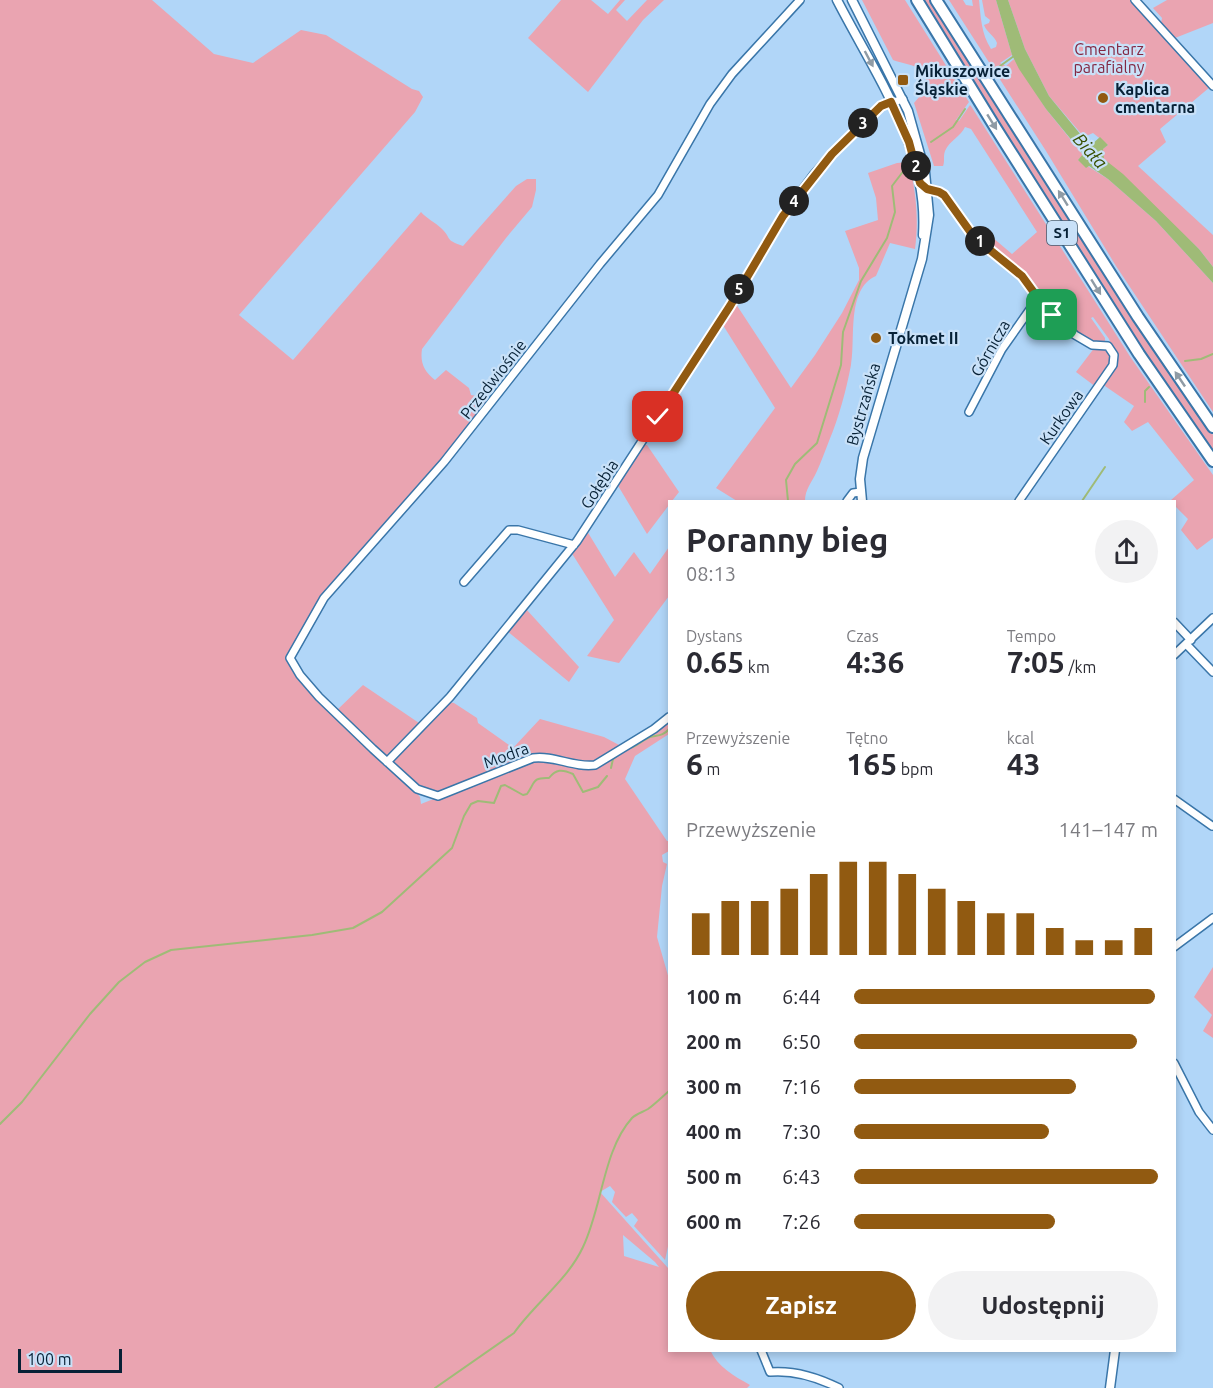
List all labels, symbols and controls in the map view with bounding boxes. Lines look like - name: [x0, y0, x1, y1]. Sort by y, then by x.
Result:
- park label: Cmentarz parafialny: [1074, 40, 1145, 76]
- one-way arrow: [864, 51, 874, 68]
- place label: Mikuszowice Śląskie: [915, 62, 1010, 99]
- marker: Mikuszowice Śląskie: [896, 73, 910, 87]
- place label: Kaplica cmentarna: [1115, 80, 1195, 116]
- marker: Kaplica cmentarna: [1096, 91, 1110, 105]
- pin: 3: [848, 108, 878, 138]
- text: 3: [858, 114, 868, 132]
- one-way arrow: [986, 114, 997, 130]
- water label: Biała: [1070, 129, 1112, 172]
- pin: 2: [901, 151, 931, 181]
- text: 2: [911, 157, 921, 175]
- pin: 4: [779, 186, 809, 216]
- one-way arrow: [1057, 190, 1069, 206]
- text: 4: [789, 192, 799, 210]
- road number: S1: [1047, 221, 1077, 245]
- pin: 1: [965, 226, 995, 256]
- text: 1: [975, 232, 985, 250]
- pin: 5: [724, 274, 754, 304]
- one-way arrow: [1090, 278, 1101, 295]
- text: 5: [734, 280, 744, 298]
- pin: [1026, 289, 1077, 340]
- icon: arrive: [1035, 298, 1068, 331]
- street label: Górnicza: [967, 317, 1013, 379]
- place label: Tokmet II: [888, 329, 958, 347]
- marker: Tokmet II: [869, 331, 883, 345]
- street label: Przedwiośnie: [457, 336, 529, 422]
- street label: Bystrzańska: [843, 361, 883, 447]
- one-way arrow: [1174, 371, 1185, 388]
- street label: Kurkowa: [1036, 386, 1086, 448]
- pin: [632, 391, 683, 442]
- icon: check: [641, 400, 674, 433]
- street label: Gołębia: [577, 456, 621, 512]
- button: share: [1095, 520, 1158, 583]
- text: Poranny bieg: [686, 521, 888, 558]
- text: 08:13: [686, 562, 736, 585]
- text: Dystans: [686, 627, 743, 645]
- text: Czas: [846, 627, 879, 645]
- text: Tempo: [1007, 627, 1056, 645]
- text: 0.65: [686, 645, 744, 679]
- text: 4:36: [846, 645, 904, 679]
- text: 7:05: [1007, 645, 1065, 679]
- text: km: [744, 658, 770, 676]
- text: /km: [1065, 658, 1096, 676]
- text: Przewyższenie: [686, 729, 790, 747]
- text: Tętno: [846, 729, 888, 747]
- text: kcal: [1007, 729, 1034, 747]
- street label: Modra: [481, 739, 531, 771]
- text: 6: [686, 747, 703, 781]
- text: 165: [846, 747, 897, 781]
- text: 43: [1007, 747, 1041, 781]
- text: m: [703, 760, 720, 778]
- text: bpm: [897, 760, 933, 778]
- text: Przewyższenie: [686, 818, 816, 841]
- text: 141–147 m: [1059, 818, 1158, 841]
- text: 100 m: [686, 985, 742, 1008]
- text: 6:44: [782, 985, 821, 1008]
- text: 200 m: [686, 1030, 742, 1053]
- text: 6:50: [782, 1030, 821, 1053]
- text: 300 m: [686, 1075, 742, 1098]
- text: 7:16: [782, 1075, 821, 1098]
- text: 400 m: [686, 1120, 742, 1143]
- text: 7:30: [782, 1120, 821, 1143]
- text: 500 m: [686, 1165, 742, 1188]
- text: 6:43: [782, 1165, 821, 1188]
- text: 600 m: [686, 1210, 742, 1233]
- text: 7:26: [782, 1210, 821, 1233]
- button: Zapisz: [686, 1271, 916, 1340]
- button: Udostępnij: [928, 1271, 1158, 1340]
- scale bar: [18, 1346, 122, 1374]
- text: 100 m: [27, 1350, 72, 1368]

